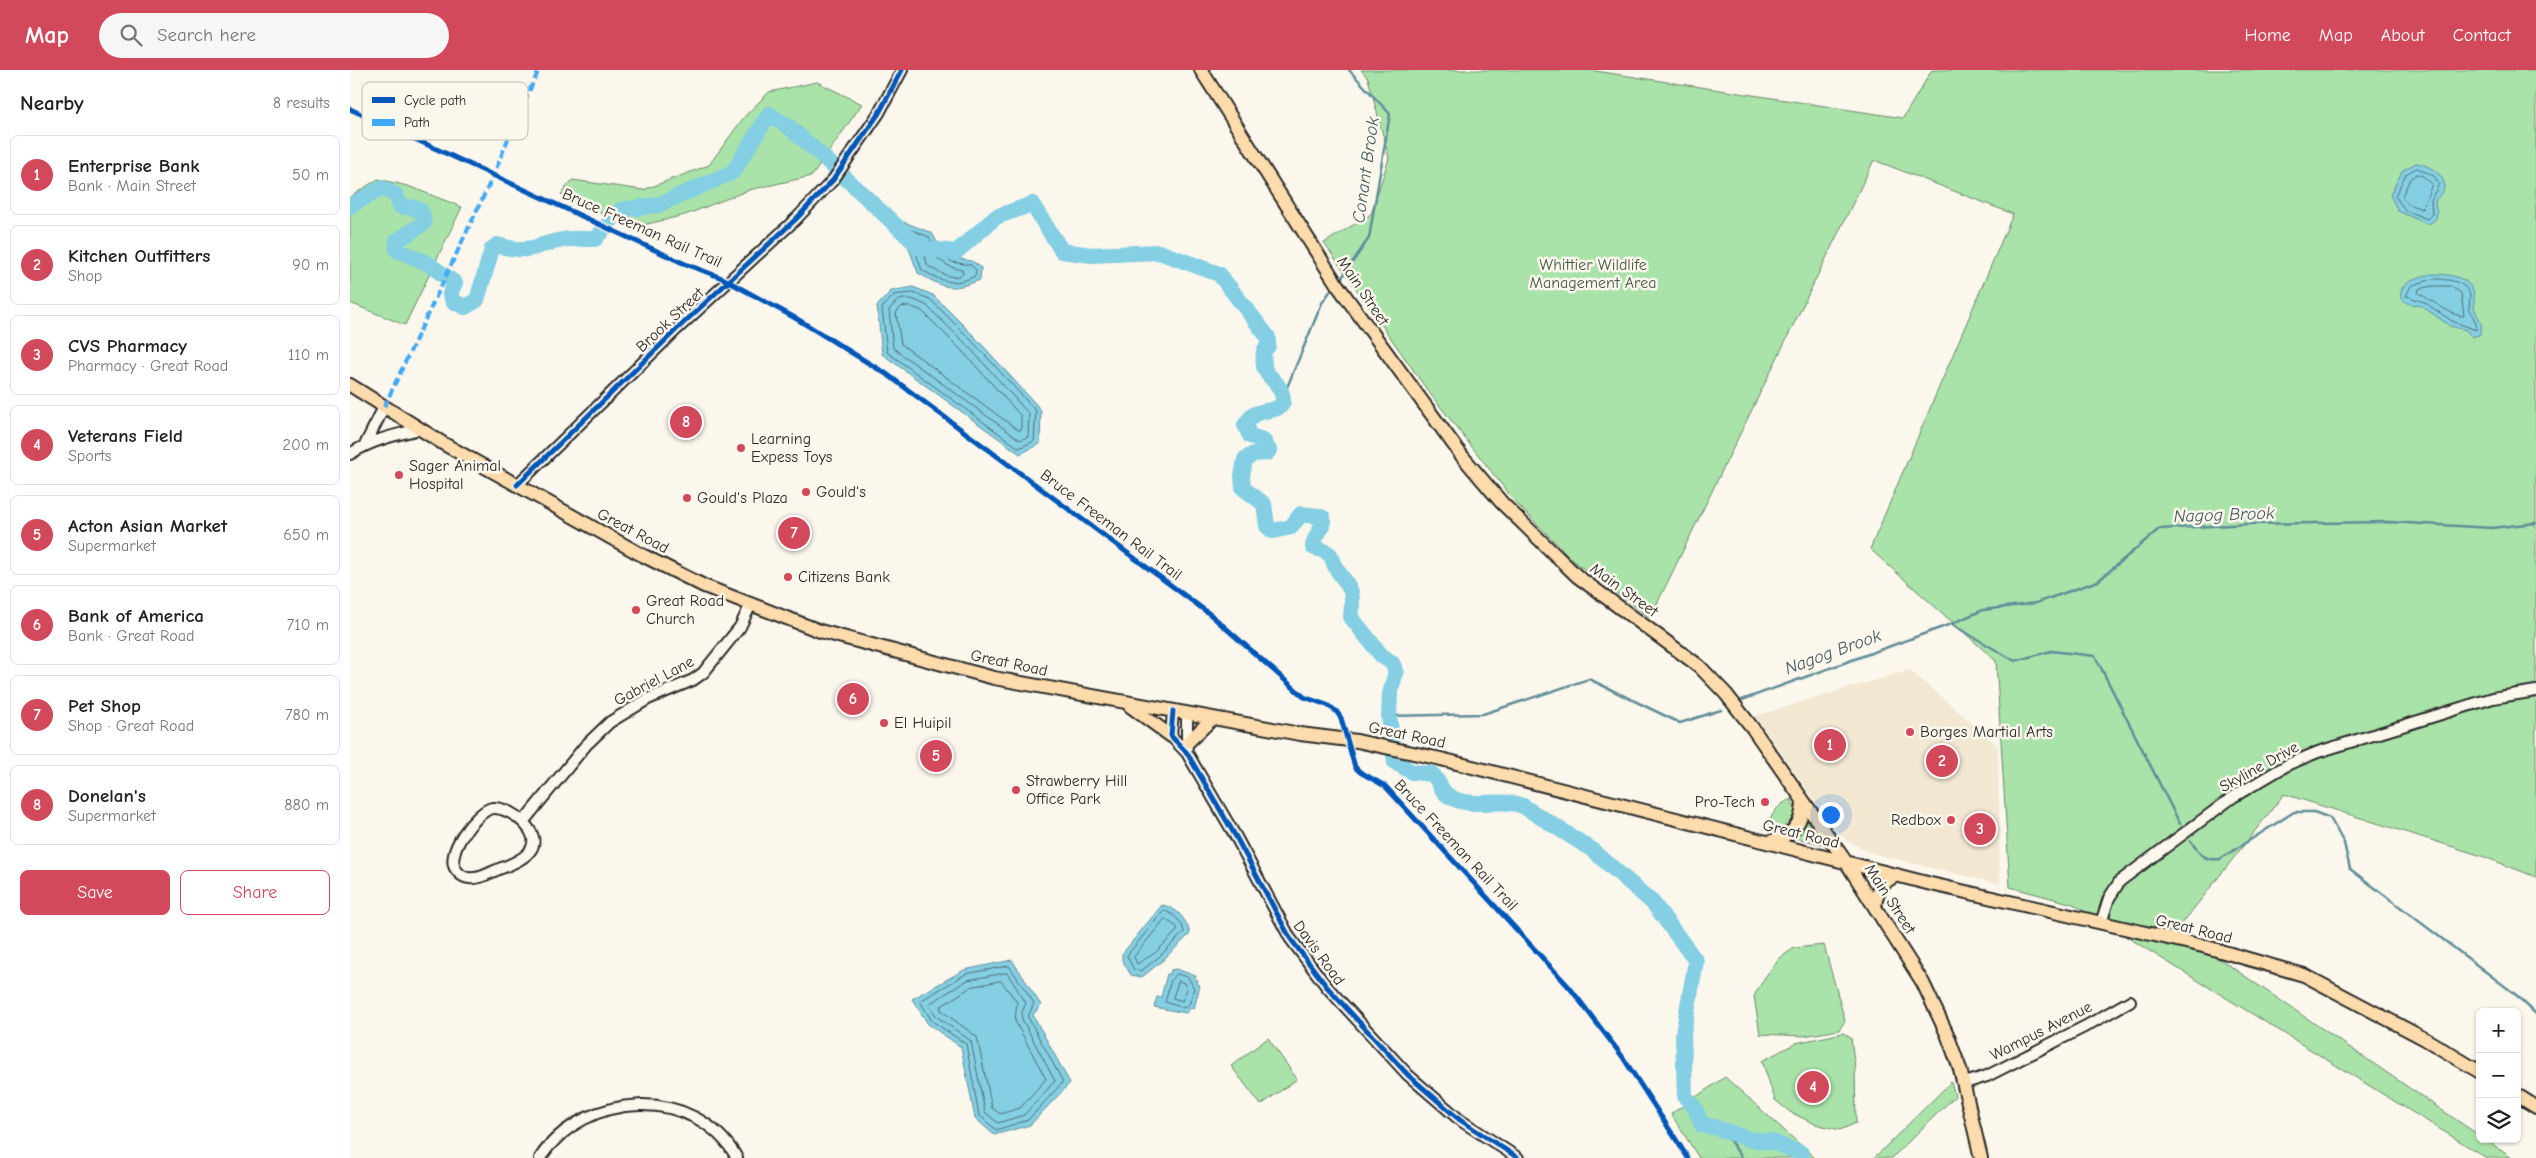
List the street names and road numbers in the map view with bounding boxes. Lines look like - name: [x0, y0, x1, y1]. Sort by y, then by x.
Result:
- street label: Bruce Freeman Rail Trail: [560, 185, 724, 271]
- street label: Main Street: [1333, 253, 1393, 329]
- street label: Brook Street: [632, 284, 708, 356]
- street label: Bruce Freeman Rail Trail: [1037, 466, 1185, 584]
- street label: Great Road: [594, 505, 672, 557]
- street label: Main Street: [1587, 559, 1662, 621]
- street label: Great Road: [969, 646, 1049, 680]
- street label: Gabriel Lane: [611, 652, 697, 710]
- street label: Great Road: [1367, 718, 1447, 752]
- street label: Skyline Drive: [2216, 738, 2302, 796]
- street label: Bruce Freeman Rail Trail: [1391, 776, 1521, 914]
- street label: Great Road: [1761, 816, 1841, 852]
- street label: Main Street: [1861, 861, 1919, 938]
- street label: Great Road: [2154, 911, 2234, 947]
- street label: Davis Road: [1290, 917, 1348, 989]
- street label: Wampus Avenue: [1987, 998, 2095, 1064]

